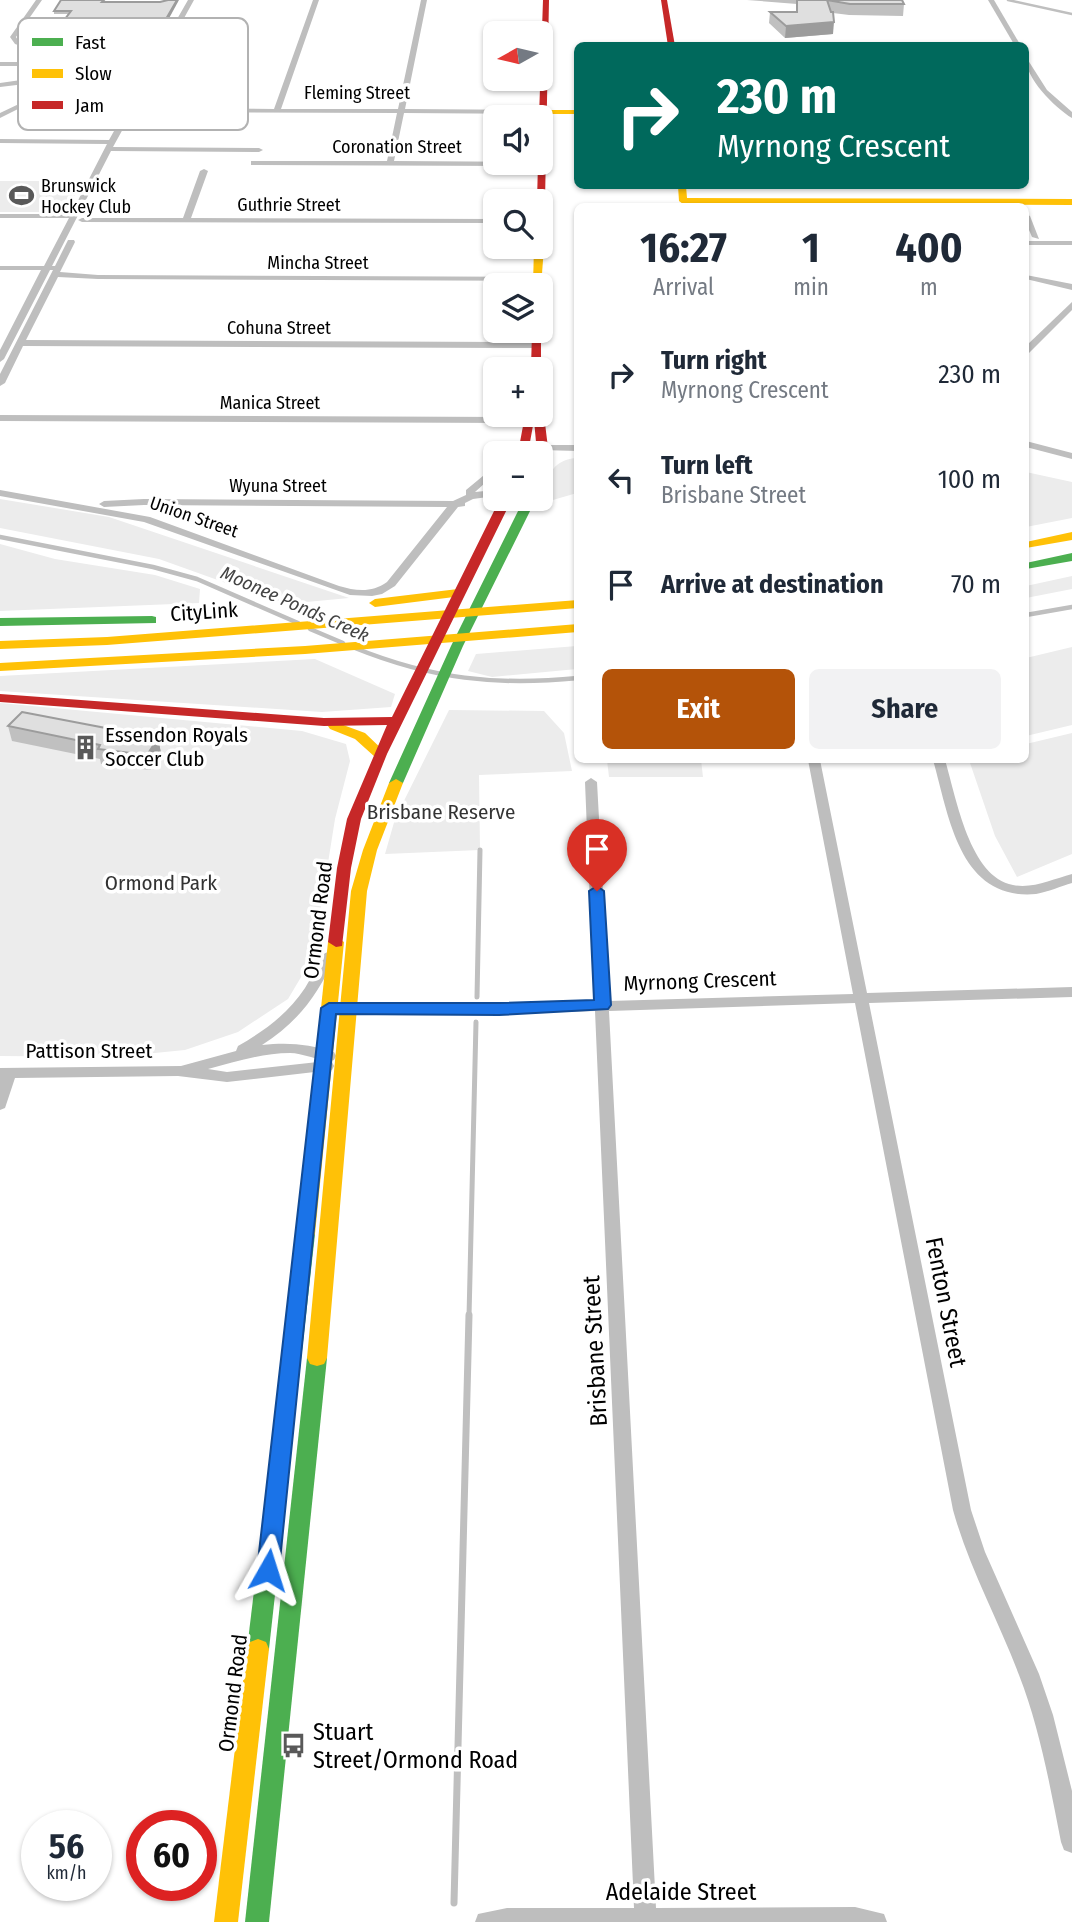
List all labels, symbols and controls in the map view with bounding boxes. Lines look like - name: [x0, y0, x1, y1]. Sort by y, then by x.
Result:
- legend: [18, 18, 248, 130]
- north arrow: [483, 21, 553, 91]
- map controls: [483, 21, 553, 511]
- text: Fast: [75, 31, 106, 54]
- text: Slow: [75, 62, 112, 85]
- text: 230 m: [717, 67, 837, 126]
- icon: right: [602, 70, 693, 161]
- street label: Fleming Street: [304, 82, 410, 104]
- text: Jam: [75, 94, 104, 117]
- button: sound: [483, 105, 553, 175]
- text: Myrnong Crescent: [717, 127, 950, 165]
- street label: Coronation Street: [332, 136, 462, 158]
- place label: Brunswick Hockey Club: [41, 175, 131, 218]
- sports icon: Brunswick Hockey Club: [7, 182, 35, 210]
- button: search: [483, 189, 553, 259]
- street label: Guthrie Street: [237, 194, 341, 216]
- text: 16:27: [640, 223, 727, 273]
- text: 1: [802, 223, 820, 273]
- text: 400: [895, 223, 963, 273]
- street label: Mincha Street: [267, 252, 369, 274]
- button: layers: [483, 273, 553, 343]
- text: Arrival: [653, 273, 714, 301]
- text: min: [793, 273, 829, 301]
- text: m: [920, 273, 938, 301]
- street label: Cohuna Street: [227, 317, 331, 339]
- text: Turn right: [661, 345, 767, 376]
- icon: right: [602, 356, 640, 394]
- button: +: [483, 357, 553, 427]
- text: 230 m: [938, 359, 1001, 390]
- text: Myrnong Crescent: [661, 376, 829, 404]
- street label: Manica Street: [220, 392, 320, 414]
- button: −: [483, 441, 553, 511]
- text: Turn left: [661, 450, 753, 481]
- icon: left: [602, 461, 640, 499]
- text: 100 m: [938, 464, 1001, 495]
- street label: Wyuna Street: [229, 475, 327, 497]
- text: Brisbane Street: [661, 481, 806, 509]
- street label: Union Street: [147, 492, 241, 542]
- water label: Moonee Ponds Creek: [217, 561, 373, 647]
- icon: arrive: [602, 566, 640, 604]
- text: Arrive at destination: [661, 569, 884, 600]
- text: 70 m: [951, 569, 1001, 600]
- street label: CityLink: [169, 597, 239, 627]
- button: Exit: [602, 669, 795, 749]
- button: Share: [809, 669, 1001, 749]
- place label: Essendon Royals Soccer Club: [105, 722, 248, 772]
- building icon: Essendon Royals Soccer Club: [71, 733, 99, 761]
- park label: Brisbane Reserve: [367, 799, 515, 825]
- pin: [567, 819, 627, 891]
- icon: arrive: [578, 830, 616, 868]
- street label: Ormond Road: [298, 860, 338, 980]
- park label: Ormond Park: [105, 870, 217, 896]
- street label: Myrnong Crescent: [623, 965, 777, 997]
- street label: Pattison Street: [26, 1038, 153, 1064]
- street label: Fenton Street: [920, 1235, 972, 1369]
- street label: Brisbane Street: [577, 1275, 613, 1427]
- position arrow: [231, 1533, 305, 1607]
- street label: Ormond Road: [213, 1633, 253, 1753]
- place label: Stuart Street/Ormond Road: [313, 1718, 518, 1774]
- bus stop icon: Stuart Street/Ormond Road: [279, 1732, 307, 1760]
- speed limit sign: 60: [126, 1810, 217, 1901]
- text: 56: [49, 1825, 84, 1867]
- text: km/h: [46, 1862, 87, 1884]
- street label: Adelaide Street: [606, 1878, 757, 1906]

